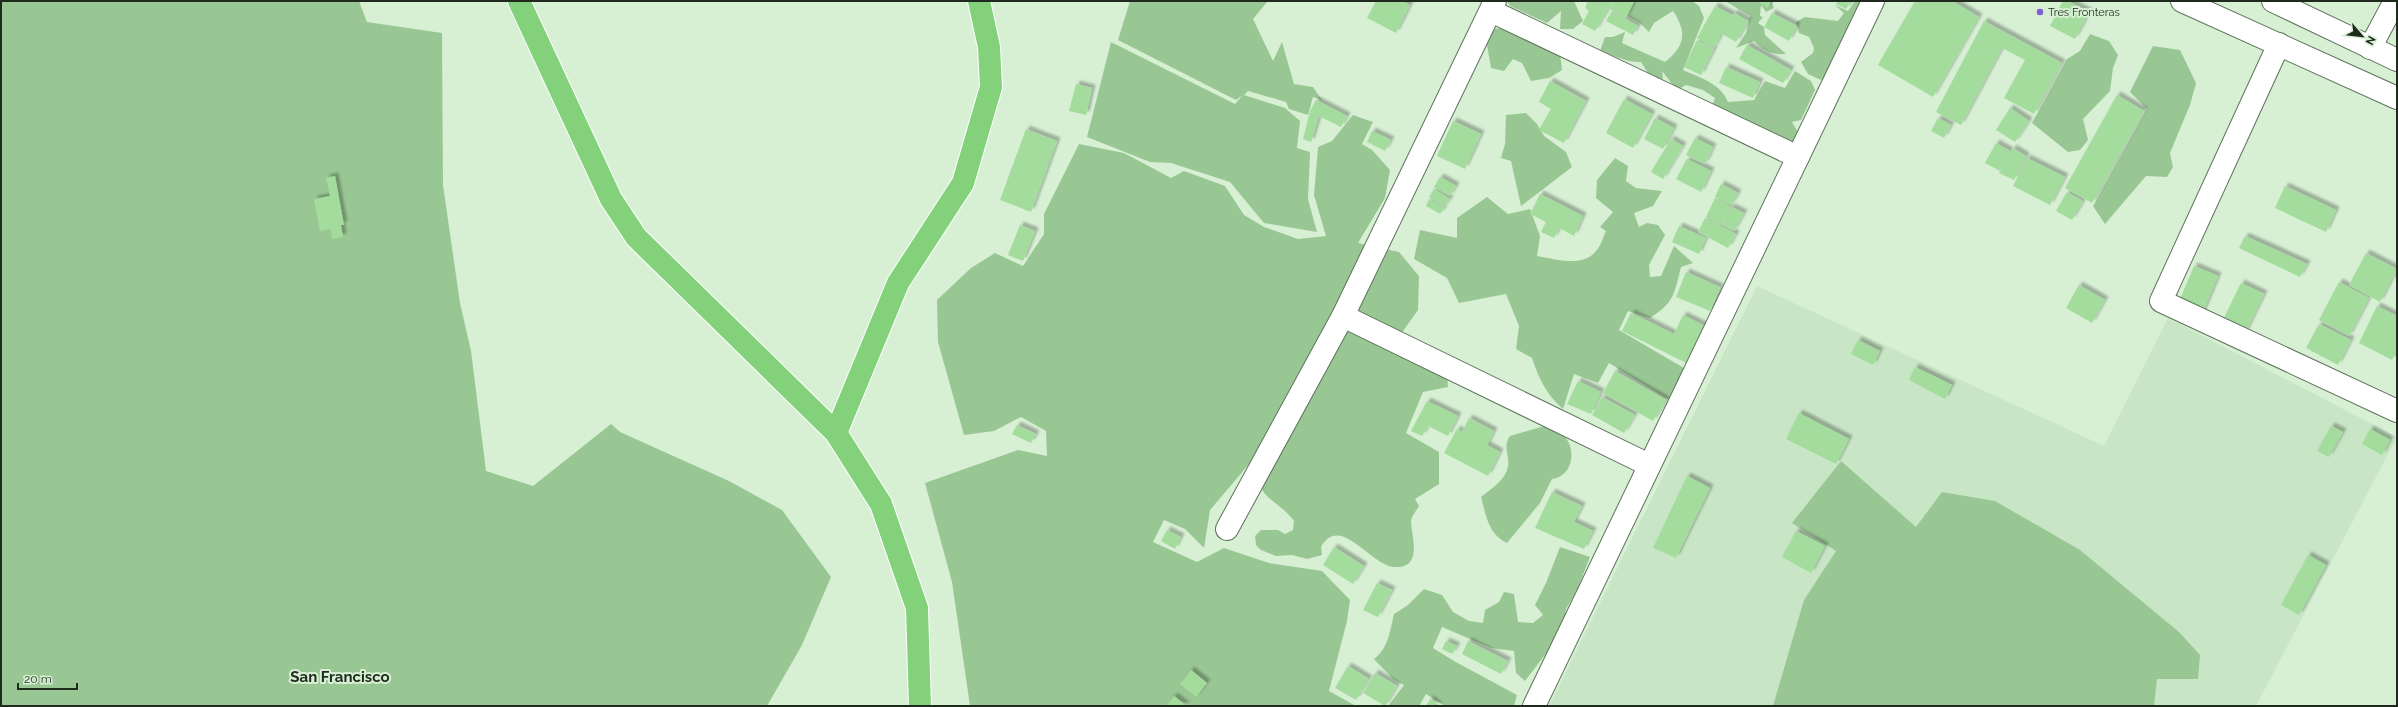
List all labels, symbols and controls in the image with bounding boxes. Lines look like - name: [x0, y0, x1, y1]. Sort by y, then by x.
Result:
- place label: Tres Fronteras: [2048, 6, 2120, 19]
- marker: Tres Fronteras: [2035, 7, 2045, 17]
- north arrow: [2342, 16, 2382, 56]
- text: N: [2363, 34, 2378, 47]
- scale bar: [18, 665, 77, 691]
- district label: San Francisco: [290, 668, 390, 686]
- text: 20 m: [24, 672, 52, 686]

